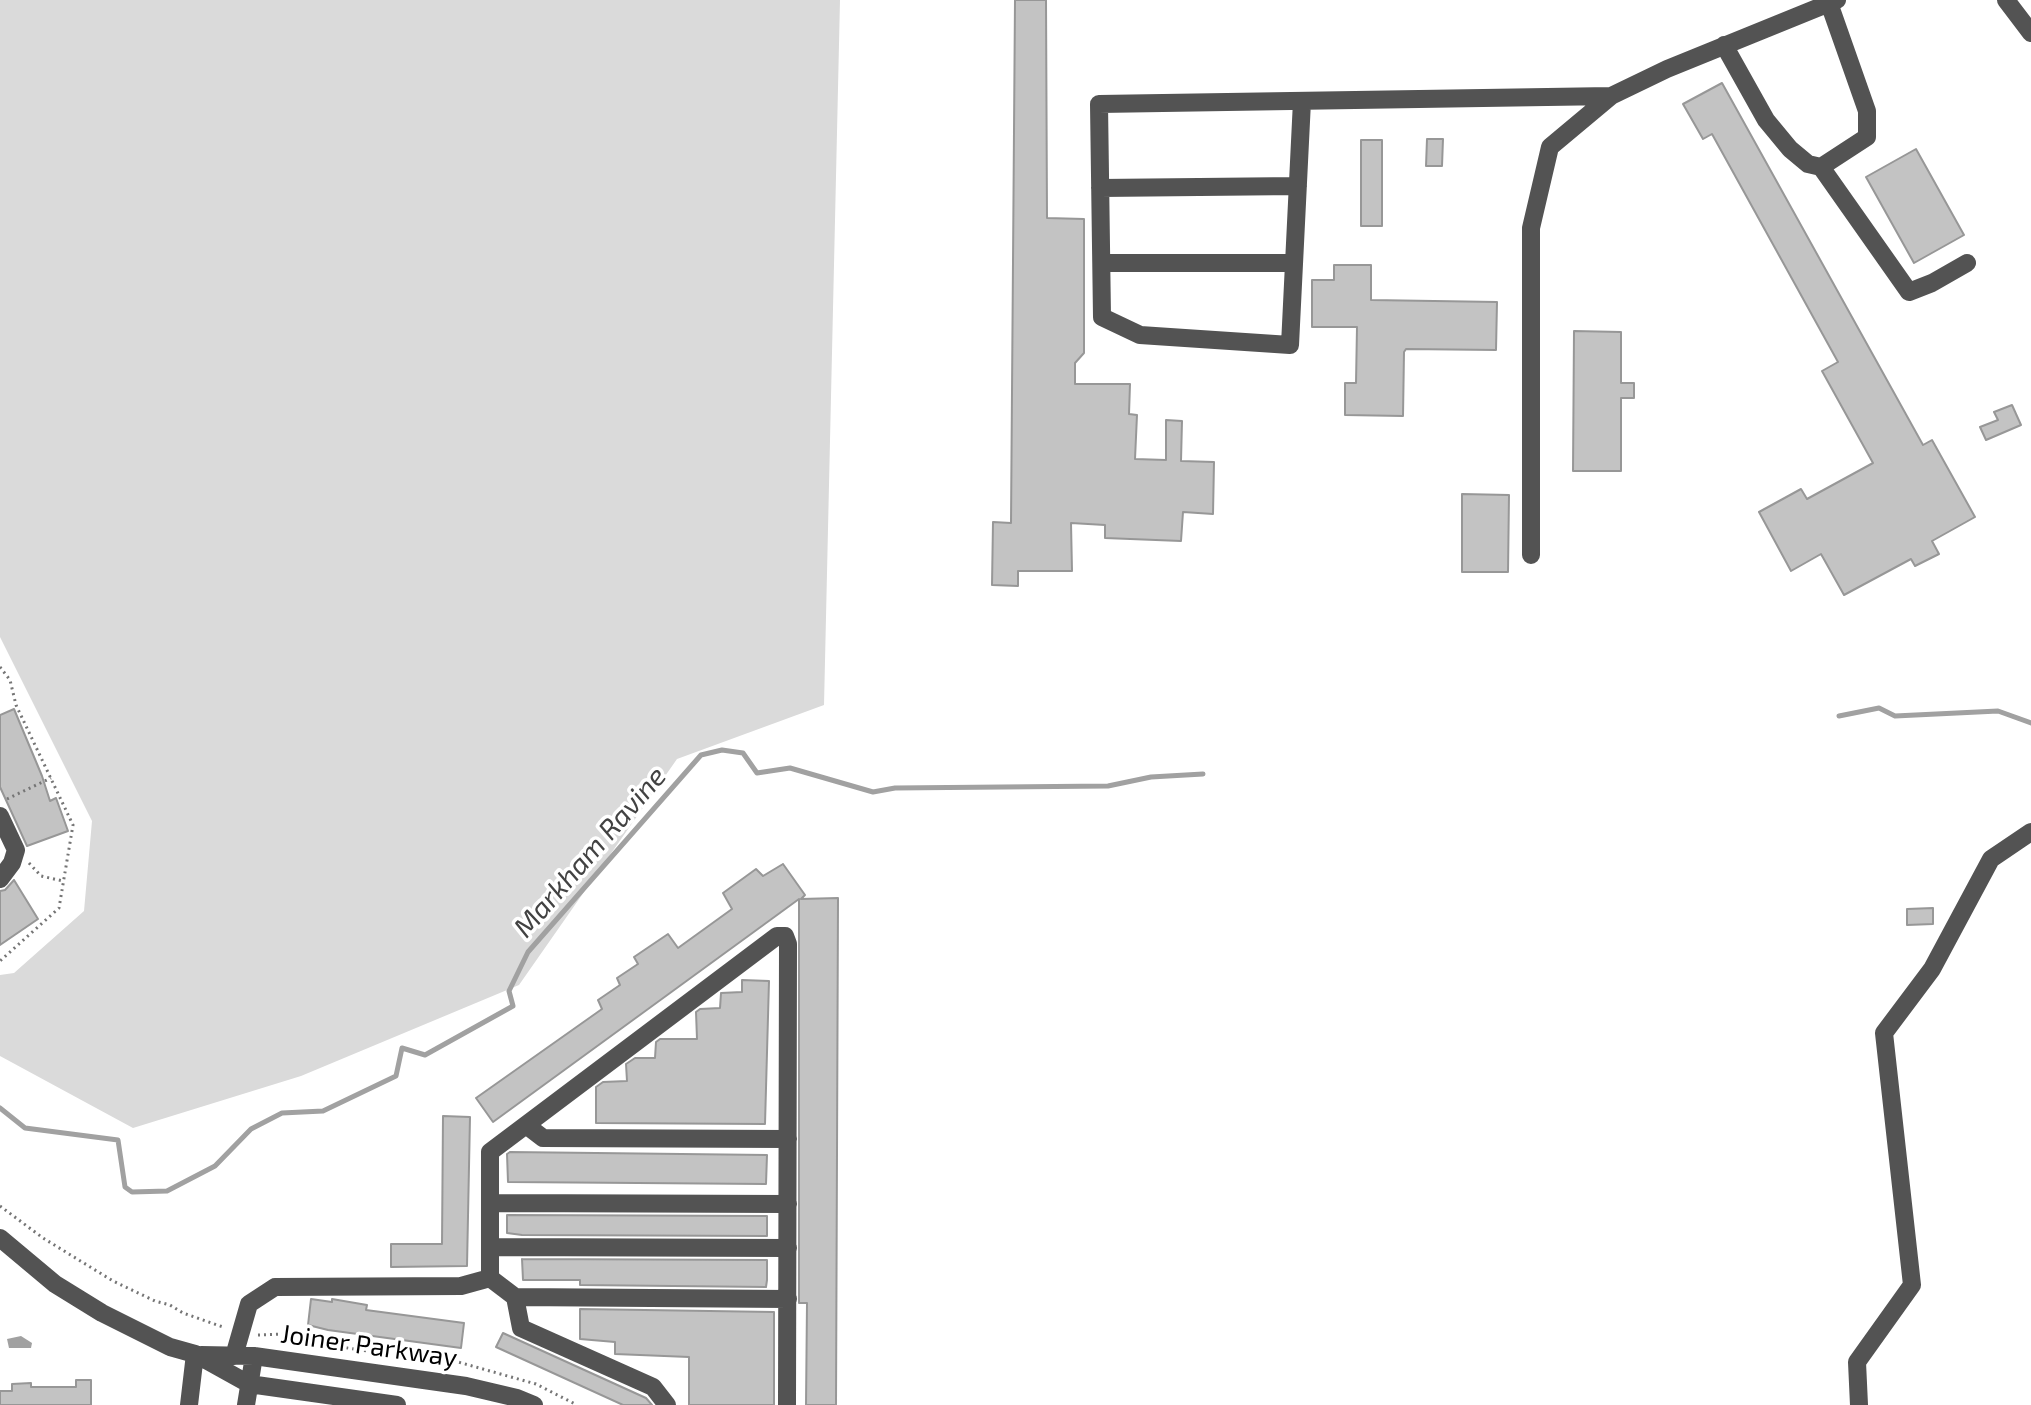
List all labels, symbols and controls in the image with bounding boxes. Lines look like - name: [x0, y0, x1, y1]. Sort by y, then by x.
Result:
- water label: Markham Ravine: [507, 760, 673, 944]
- street label: Joiner Parkway: [279, 1318, 459, 1374]

